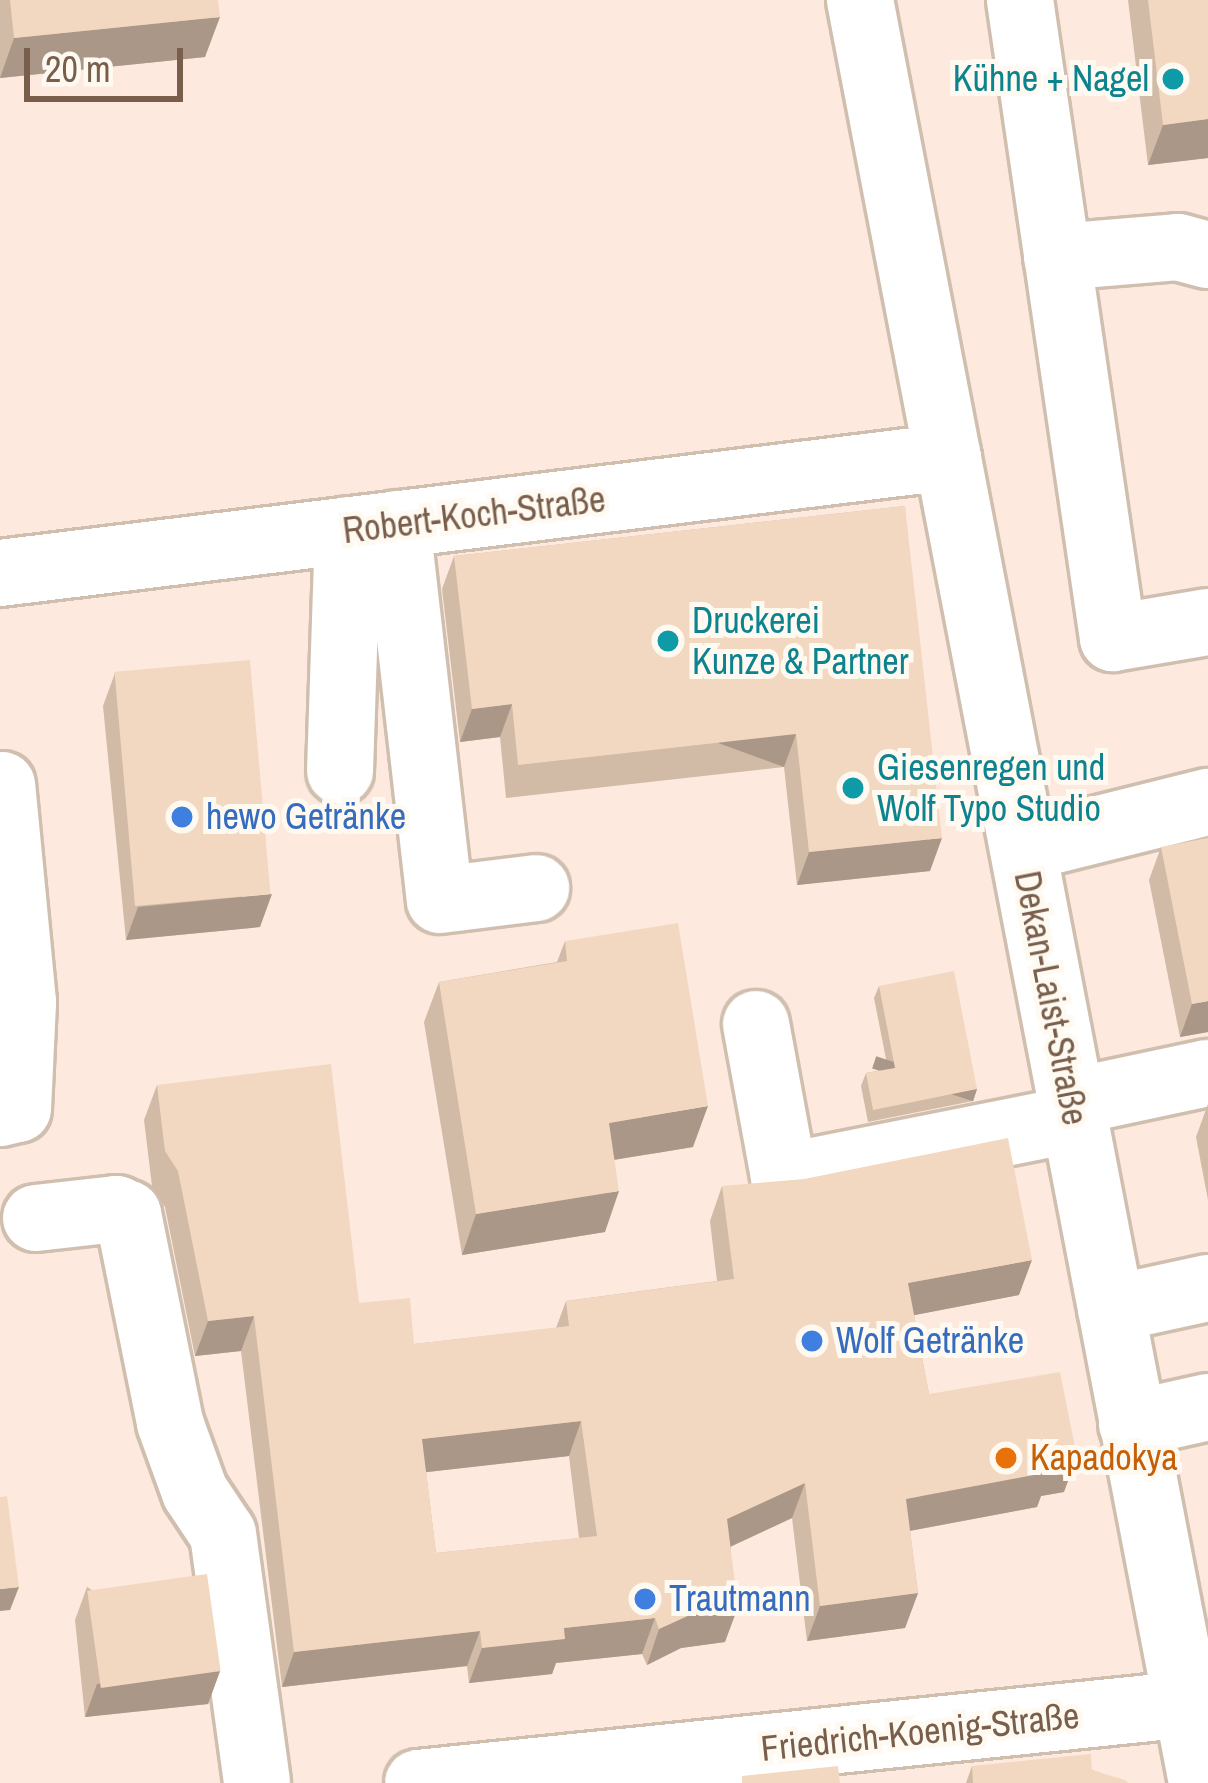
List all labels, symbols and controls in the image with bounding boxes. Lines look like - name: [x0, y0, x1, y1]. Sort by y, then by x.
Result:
- scale bar: [30, 24, 189, 98]
- text: 20 m: [45, 45, 111, 93]
- place label: Kühne + Nagel: [953, 57, 1149, 101]
- marker: Kühne + Nagel: [1160, 66, 1186, 92]
- street label: Robert-Koch-Straße: [340, 477, 608, 553]
- place label: Druckerei Kunze & Partner: [692, 598, 909, 683]
- marker: Druckerei Kunze & Partner: [655, 628, 681, 654]
- place label: Giesenregen und Wolf Typo Studio: [877, 745, 1105, 830]
- marker: Giesenregen und Wolf Typo Studio: [840, 775, 866, 801]
- place label: hewo Getränke: [206, 795, 406, 839]
- marker: hewo Getränke: [169, 804, 195, 830]
- street label: Dekan-Laist-Straße: [1005, 867, 1097, 1129]
- place label: Wolf Getränke: [836, 1319, 1024, 1363]
- marker: Wolf Getränke: [799, 1328, 825, 1354]
- place label: Kapadokya: [1030, 1436, 1178, 1480]
- marker: Kapadokya: [993, 1445, 1019, 1471]
- place label: Trautmann: [669, 1577, 811, 1621]
- marker: Trautmann: [632, 1586, 658, 1612]
- street label: Friedrich-Koenig-Straße: [759, 1694, 1081, 1770]

